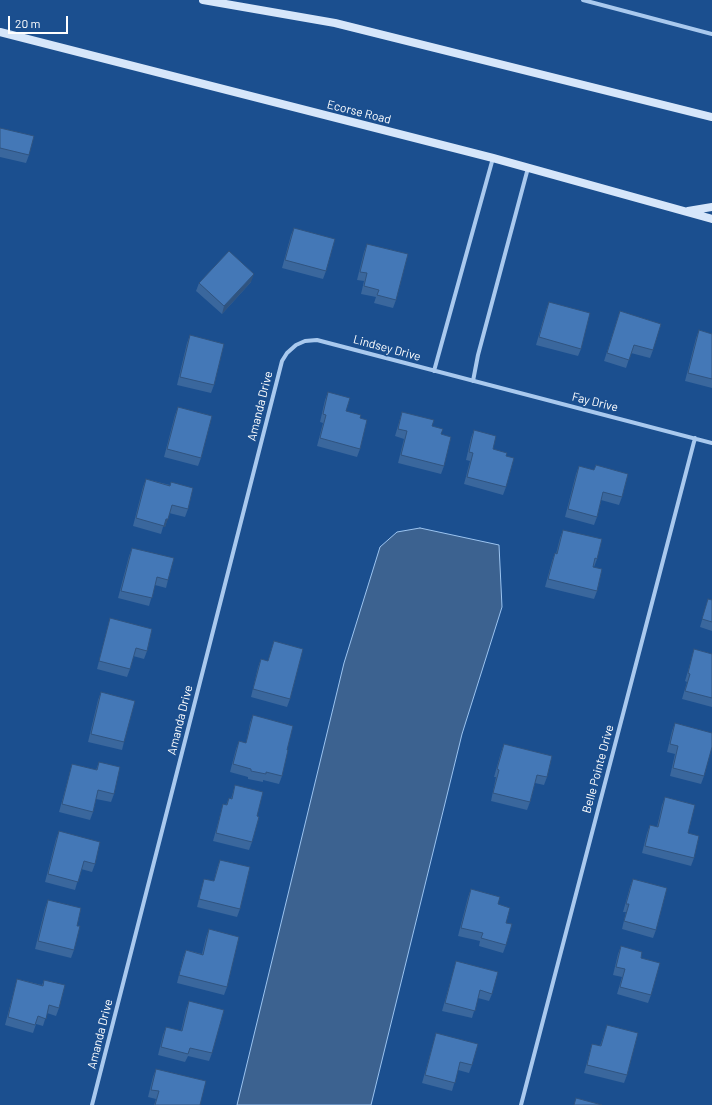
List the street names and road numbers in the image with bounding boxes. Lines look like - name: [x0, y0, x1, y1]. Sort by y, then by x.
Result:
- street label: Ecorse Road: [326, 97, 392, 127]
- street label: Lindsey Drive: [352, 332, 422, 364]
- street label: Amanda Drive: [244, 370, 276, 442]
- street label: Fay Drive: [570, 389, 620, 415]
- street label: Amanda Drive: [164, 684, 196, 756]
- street label: Belle Pointe Drive: [579, 723, 617, 815]
- street label: Amanda Drive: [84, 998, 116, 1070]

